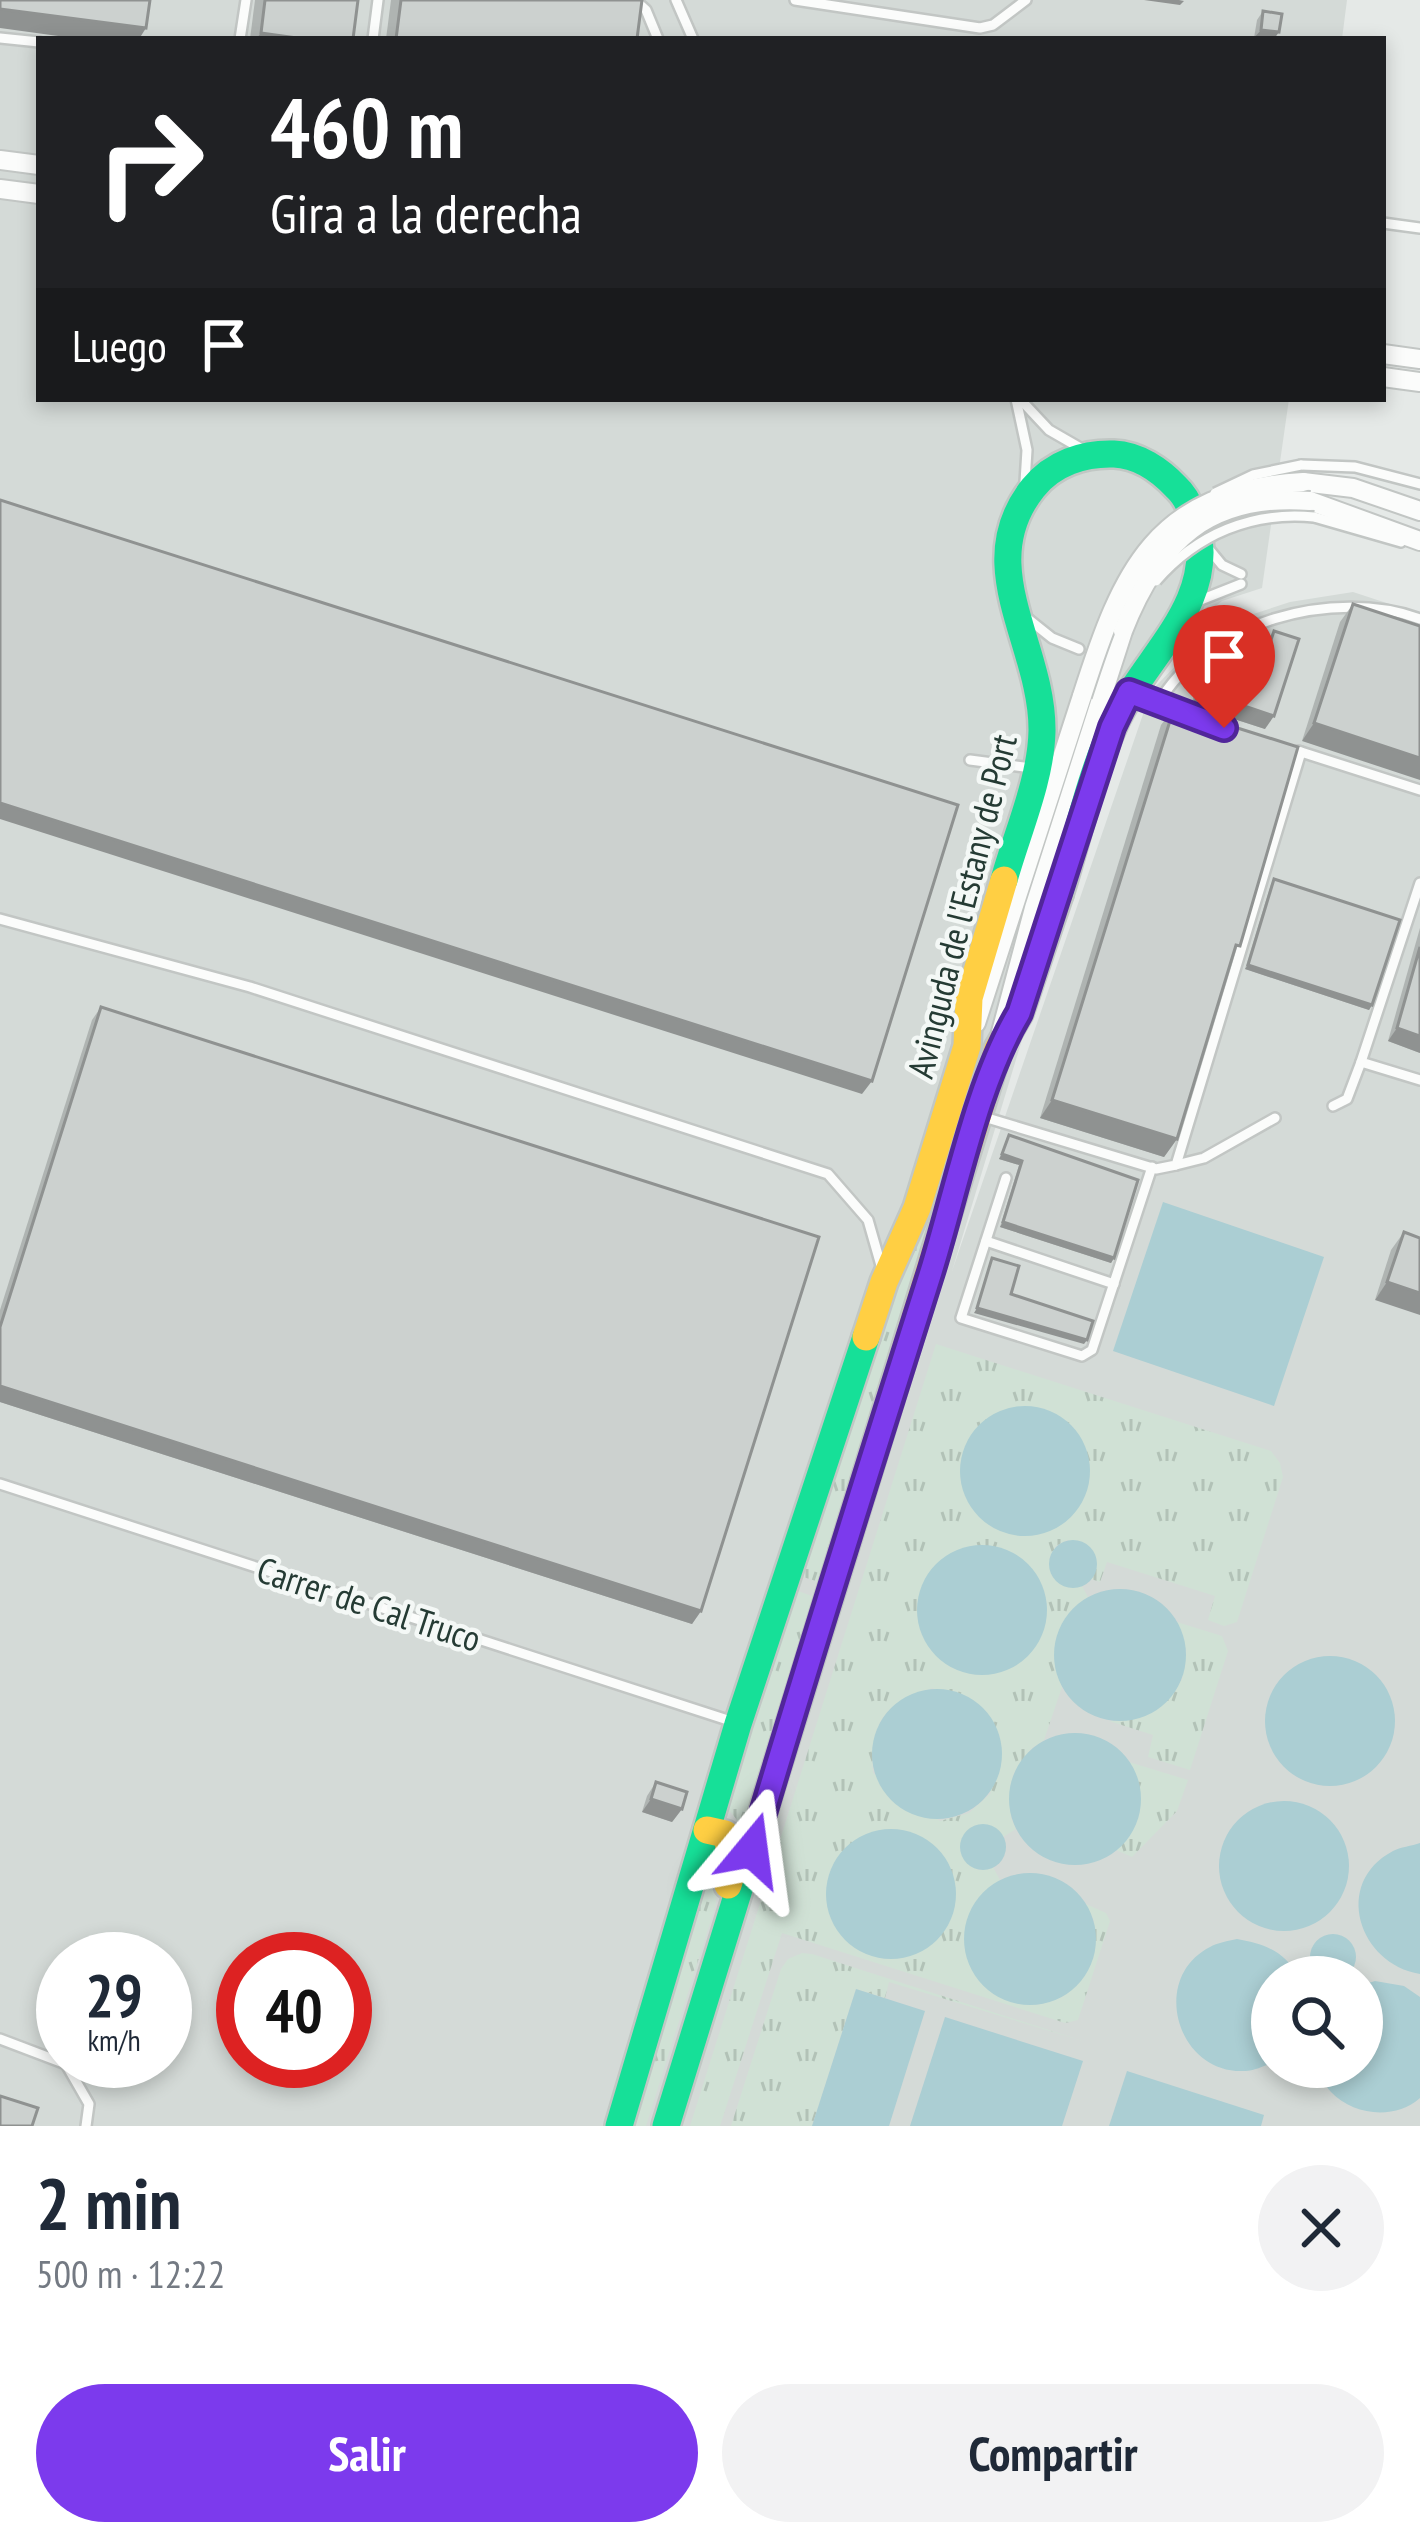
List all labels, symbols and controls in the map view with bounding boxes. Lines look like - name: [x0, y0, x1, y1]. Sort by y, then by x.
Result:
- text: 460 m: [270, 72, 463, 181]
- icon: right: [72, 84, 228, 240]
- text: Gira a la derecha: [270, 178, 582, 248]
- icon: arrive: [191, 312, 257, 378]
- text: Luego: [72, 316, 167, 374]
- pin: [1173, 605, 1275, 728]
- icon: arrive: [1191, 623, 1257, 689]
- street label: Avinguda de l'Estany de Port: [896, 729, 1027, 1083]
- street label: Carrer de Cal Truco: [251, 1545, 487, 1662]
- position arrow: [689, 1787, 815, 1913]
- speed limit sign: 40: [216, 1932, 372, 2088]
- text: 29: [85, 1956, 143, 2034]
- map controls: [1251, 1956, 1383, 2088]
- button: search: [1251, 1956, 1383, 2088]
- text: km/h: [87, 2020, 141, 2059]
- text: 2 min: [36, 2156, 181, 2249]
- button: close: [1258, 2165, 1384, 2291]
- text: 500 m · 12:22: [36, 2248, 225, 2299]
- button: Salir: [36, 2384, 698, 2522]
- button: Compartir: [722, 2384, 1384, 2522]

